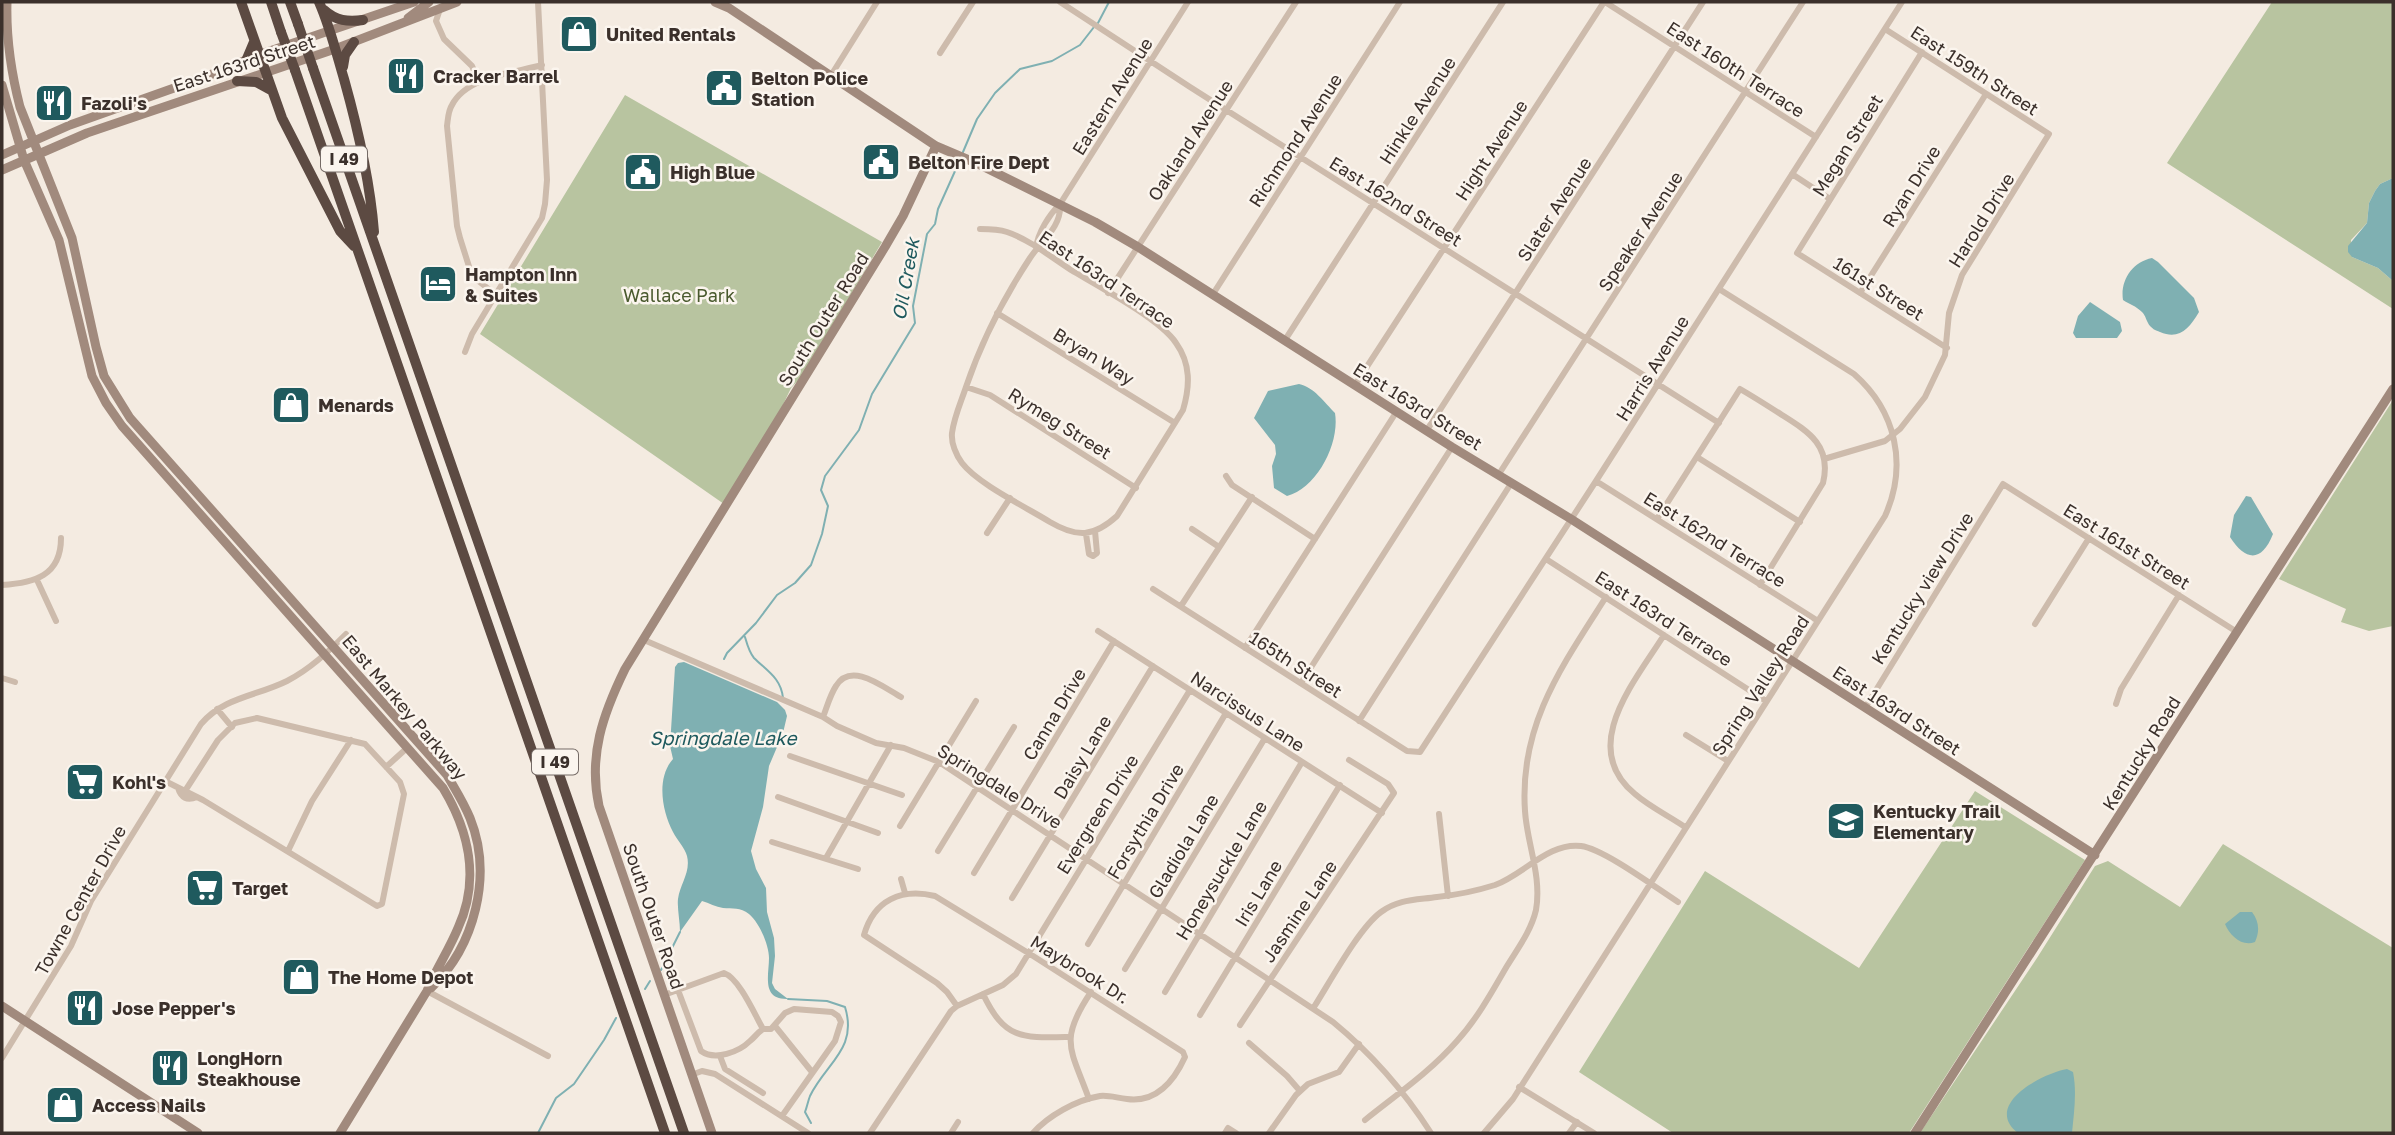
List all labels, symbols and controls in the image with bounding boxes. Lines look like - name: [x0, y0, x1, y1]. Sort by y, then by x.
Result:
- shop icon: United Rentals: [558, 13, 600, 55]
- street label: East 160th Terrace: [1663, 16, 1809, 122]
- street label: East 159th Street: [1907, 20, 2043, 120]
- place label: United Rentals: [606, 23, 736, 45]
- street label: East 163rd Street: [170, 30, 318, 96]
- street label: Eastern Avenue: [1067, 33, 1157, 159]
- street label: Hinkle Avenue: [1374, 52, 1460, 168]
- restaurant icon: Cracker Barrel: [385, 55, 427, 97]
- place label: Cracker Barrel: [433, 65, 559, 87]
- public building icon: Belton Police Station: [703, 67, 745, 109]
- place label: Belton Police Station: [751, 67, 868, 110]
- street label: Richmond Avenue: [1244, 69, 1346, 211]
- street label: Oakland Avenue: [1143, 75, 1237, 205]
- restaurant icon: Fazoli's: [33, 82, 75, 124]
- street label: Megan Street: [1807, 90, 1887, 200]
- place label: Fazoli's: [81, 92, 147, 114]
- street label: Hight Avenue: [1450, 95, 1532, 205]
- public building icon: Belton Fire Dept: [860, 141, 902, 183]
- street label: Ryan Drive: [1877, 141, 1945, 231]
- road number: I 49: [321, 146, 367, 172]
- public building icon: High Blue: [622, 151, 664, 193]
- place label: Belton Fire Dept: [908, 151, 1050, 173]
- street label: East 162nd Street: [1326, 151, 1466, 251]
- street label: Slater Avenue: [1512, 153, 1596, 265]
- place label: High Blue: [670, 161, 756, 183]
- street label: Speaker Avenue: [1593, 167, 1687, 295]
- street label: Harold Drive: [1943, 169, 2019, 271]
- street label: East 163rd Terrace: [1035, 225, 1179, 333]
- water label: Oil Creek: [886, 234, 924, 322]
- street label: South Outer Road: [773, 248, 873, 390]
- street label: 161st Street: [1830, 251, 1928, 325]
- hotel icon: Hampton Inn & Suites: [417, 263, 459, 305]
- place label: Hampton Inn & Suites: [465, 263, 577, 306]
- park label: Wallace Park: [623, 284, 735, 306]
- street label: Harris Avenue: [1611, 311, 1693, 425]
- street label: Bryan Way: [1049, 322, 1139, 390]
- street label: East 163rd Street: [1349, 357, 1487, 455]
- street label: Rymeg Street: [1004, 383, 1116, 463]
- shop icon: Menards: [270, 384, 312, 426]
- place label: Menards: [318, 394, 394, 416]
- street label: East 162nd Terrace: [1640, 486, 1790, 592]
- street label: East 161st Street: [2060, 498, 2194, 594]
- street label: Kentucky view Drive: [1866, 508, 1978, 668]
- street label: East 163rd Terrace: [1591, 565, 1737, 671]
- street label: Spring Valley Road: [1707, 611, 1813, 759]
- street label: 165th Street: [1246, 626, 1346, 702]
- street label: East Markey Parkway: [338, 630, 472, 784]
- street label: East 163rd Street: [1829, 660, 1965, 760]
- street label: Canna Drive: [1018, 664, 1090, 764]
- street label: Narcissus Lane: [1187, 666, 1309, 756]
- street label: Kentucky Road: [2097, 692, 2185, 814]
- street label: Daisy Lane: [1048, 711, 1116, 803]
- water label: Springdale Lake: [650, 726, 798, 749]
- street label: Springdale Drive: [934, 739, 1066, 833]
- road number: I 49: [532, 750, 578, 775]
- street label: Evergreen Drive: [1051, 750, 1143, 878]
- street label: Forsythia Drive: [1102, 759, 1188, 883]
- supermarket icon: Kohl's: [64, 761, 106, 803]
- place label: Kohl's: [112, 771, 166, 793]
- street label: Gladiola Lane: [1143, 790, 1223, 902]
- street label: Honeysuckle Lane: [1171, 796, 1271, 944]
- school or university icon: Kentucky Trail Elementary: [1825, 800, 1867, 842]
- place label: Kentucky Trail Elementary: [1873, 800, 2001, 843]
- street label: Towne Center Drive: [30, 821, 130, 979]
- street label: South Outer Road: [619, 840, 689, 992]
- street label: Iris Lane: [1230, 856, 1286, 930]
- street label: Jasmine Lane: [1257, 856, 1341, 966]
- supermarket icon: Target: [184, 867, 226, 909]
- place label: Target: [232, 877, 288, 899]
- street label: Maybrook Dr.: [1027, 930, 1133, 1008]
- shop icon: The Home Depot: [280, 956, 322, 998]
- place label: The Home Depot: [328, 966, 474, 988]
- restaurant icon: Jose Pepper's: [64, 987, 106, 1029]
- place label: Jose Pepper's: [112, 997, 236, 1019]
- restaurant icon: LongHorn Steakhouse: [149, 1047, 191, 1089]
- place label: LongHorn Steakhouse: [197, 1047, 301, 1090]
- shop icon: Access Nails: [44, 1084, 86, 1126]
- place label: Access Nails: [92, 1094, 206, 1116]

